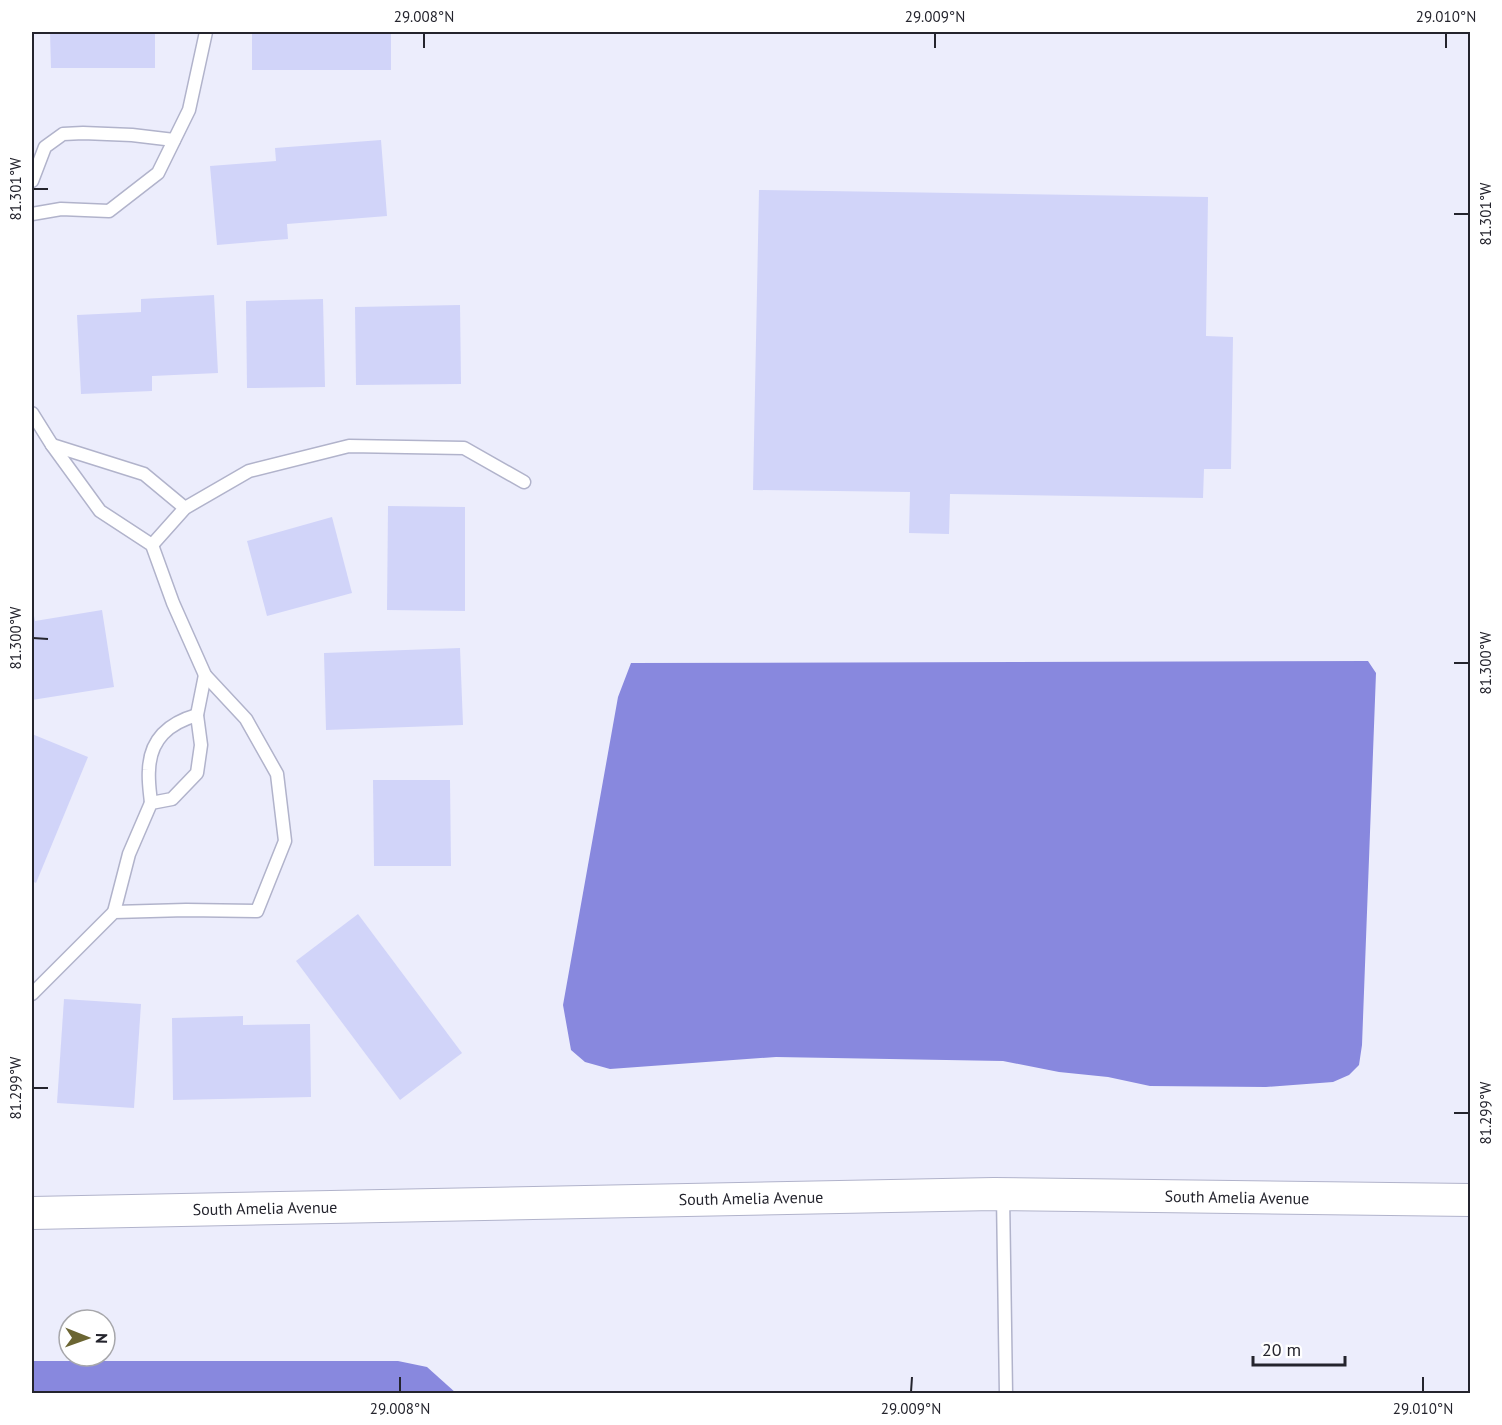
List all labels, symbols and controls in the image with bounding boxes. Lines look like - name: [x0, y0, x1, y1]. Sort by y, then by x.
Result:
- text: 29.008°N: [394, 7, 454, 26]
- text: 29.009°N: [905, 7, 965, 26]
- text: 29.010°N: [1416, 7, 1476, 26]
- text: 81.301°W: [6, 157, 25, 220]
- text: 81.301°W: [1476, 182, 1495, 245]
- text: 81.300°W: [6, 606, 25, 669]
- text: 81.300°W: [1476, 631, 1495, 694]
- text: 81.299°W: [6, 1056, 25, 1119]
- text: 81.299°W: [1476, 1081, 1495, 1144]
- street label: South Amelia Avenue: [1164, 1186, 1310, 1208]
- street label: South Amelia Avenue: [678, 1187, 824, 1209]
- street label: South Amelia Avenue: [192, 1197, 338, 1219]
- north arrow: [57, 1308, 117, 1368]
- scale bar: [1253, 1329, 1344, 1367]
- text: N: [92, 1333, 112, 1344]
- text: 20 m: [1262, 1338, 1301, 1361]
- text: 29.008°N: [370, 1399, 430, 1418]
- text: 29.009°N: [881, 1399, 941, 1418]
- text: 29.010°N: [1393, 1399, 1453, 1418]

